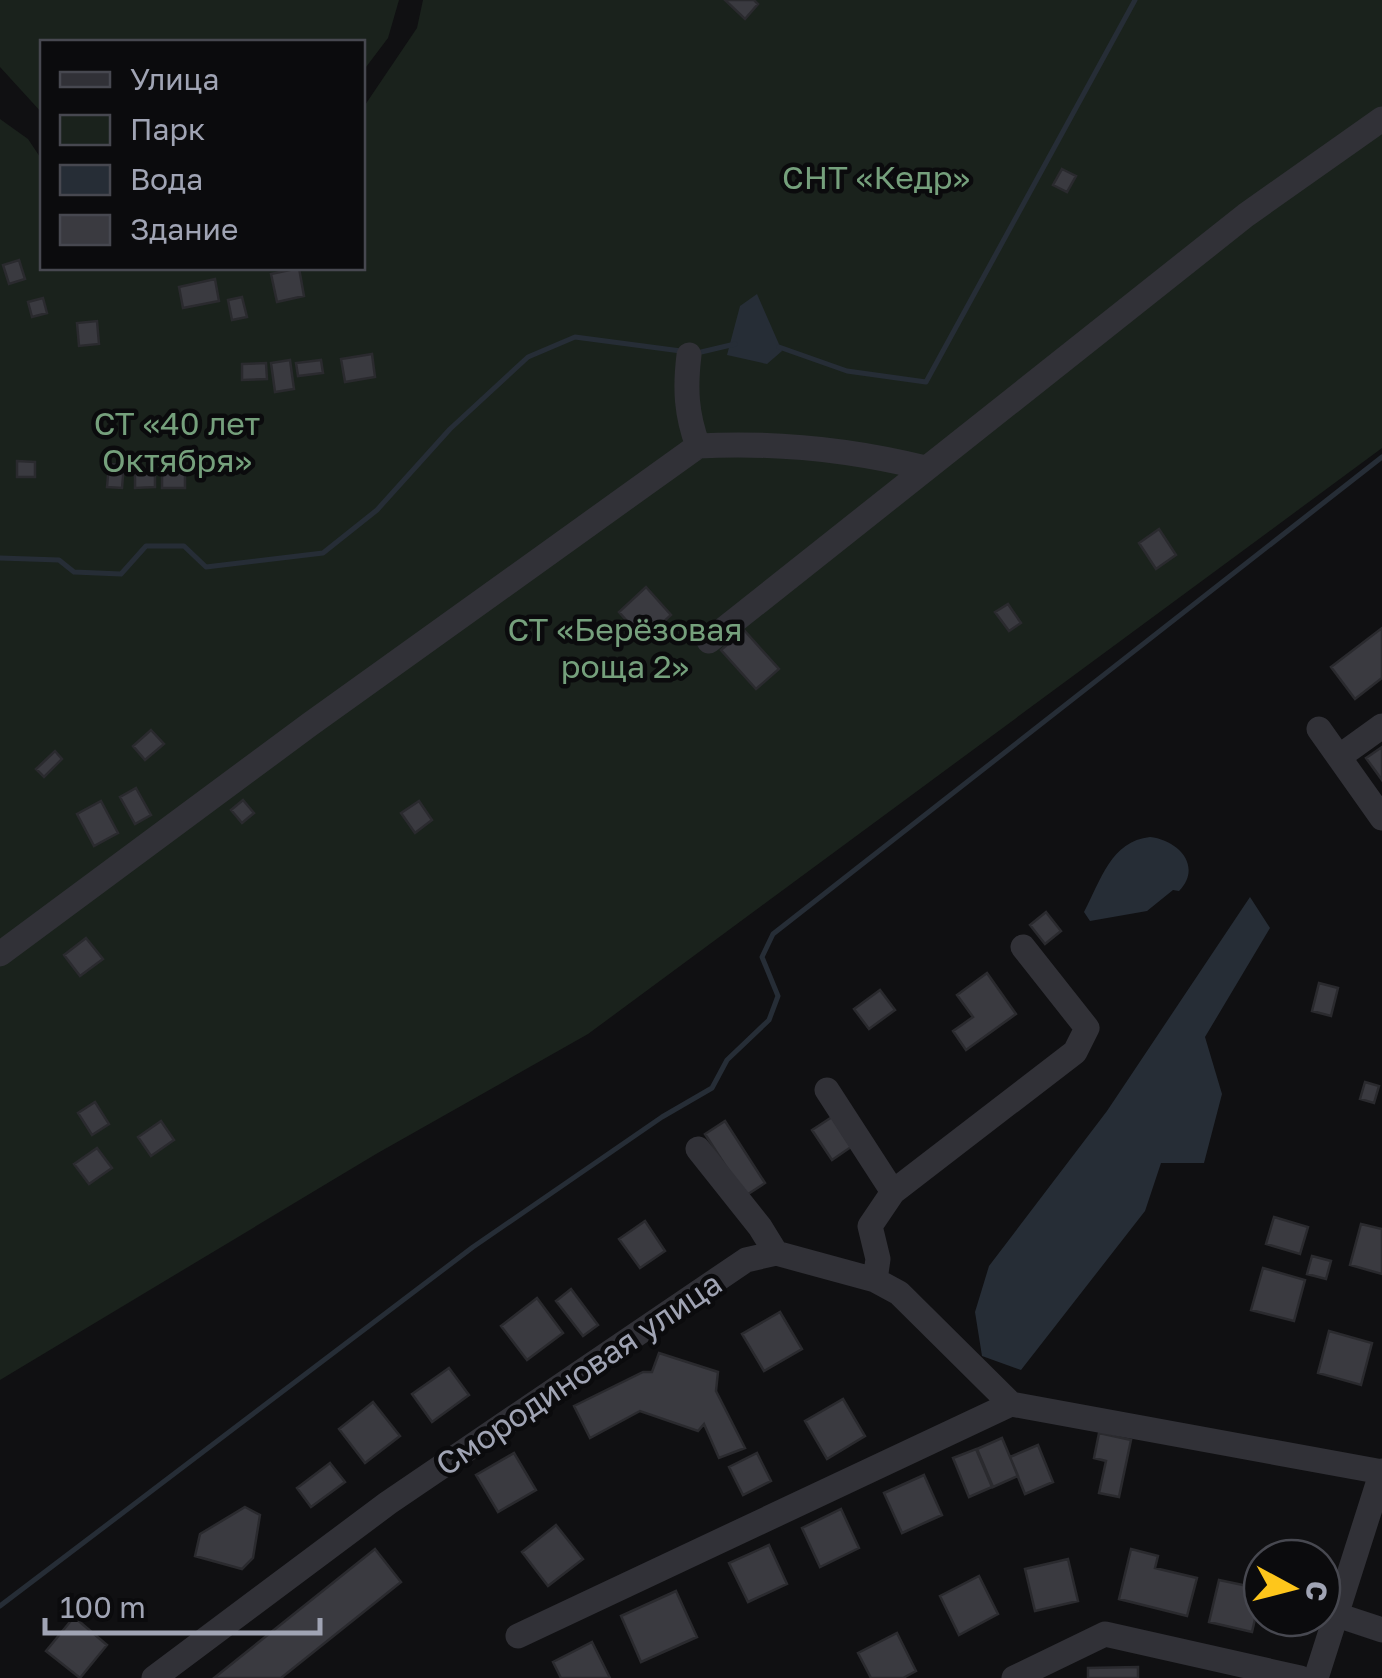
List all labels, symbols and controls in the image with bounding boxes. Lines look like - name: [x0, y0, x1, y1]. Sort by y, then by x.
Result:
- legend: [40, 40, 365, 270]
- text: Улица: [130, 61, 219, 97]
- text: Парк: [130, 111, 205, 147]
- park label: СНТ «Кедр»: [782, 158, 970, 196]
- text: Вода: [130, 161, 203, 197]
- text: Здание: [130, 211, 238, 247]
- park label: СТ «40 лет Октября»: [94, 404, 261, 479]
- park label: СТ «Берёзовая роща 2»: [507, 610, 743, 685]
- street label: Смородиновая улица: [428, 1263, 728, 1483]
- north arrow: [1242, 1538, 1342, 1638]
- scale bar: [45, 1573, 320, 1635]
- text: С: [1300, 1579, 1335, 1603]
- text: 100 m: [60, 1589, 146, 1625]

